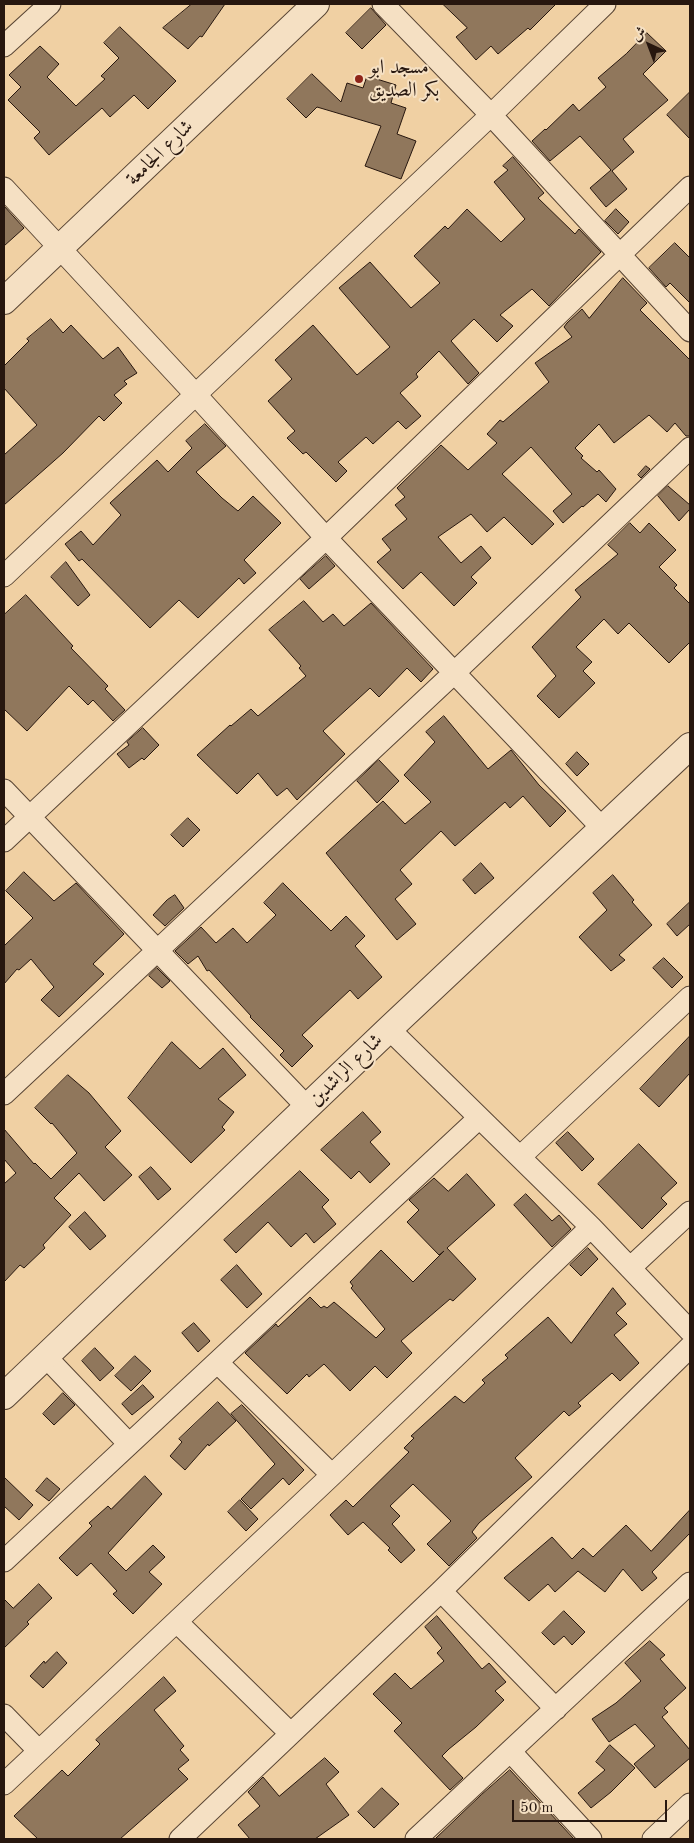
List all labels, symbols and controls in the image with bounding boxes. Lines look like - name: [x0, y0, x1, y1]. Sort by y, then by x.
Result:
- north arrow: [624, 20, 674, 70]
- text: ش: [629, 24, 649, 44]
- place label: مسجد ابو بكر الصديق: [369, 56, 439, 103]
- marker: مسجد ابو بكر الصديق: [353, 73, 365, 85]
- street label: شارع الجامعة: [121, 115, 199, 191]
- street label: شارع الراشدين: [304, 1029, 388, 1111]
- scale bar: [514, 1790, 669, 1822]
- text: 50 m: [520, 1801, 554, 1816]

